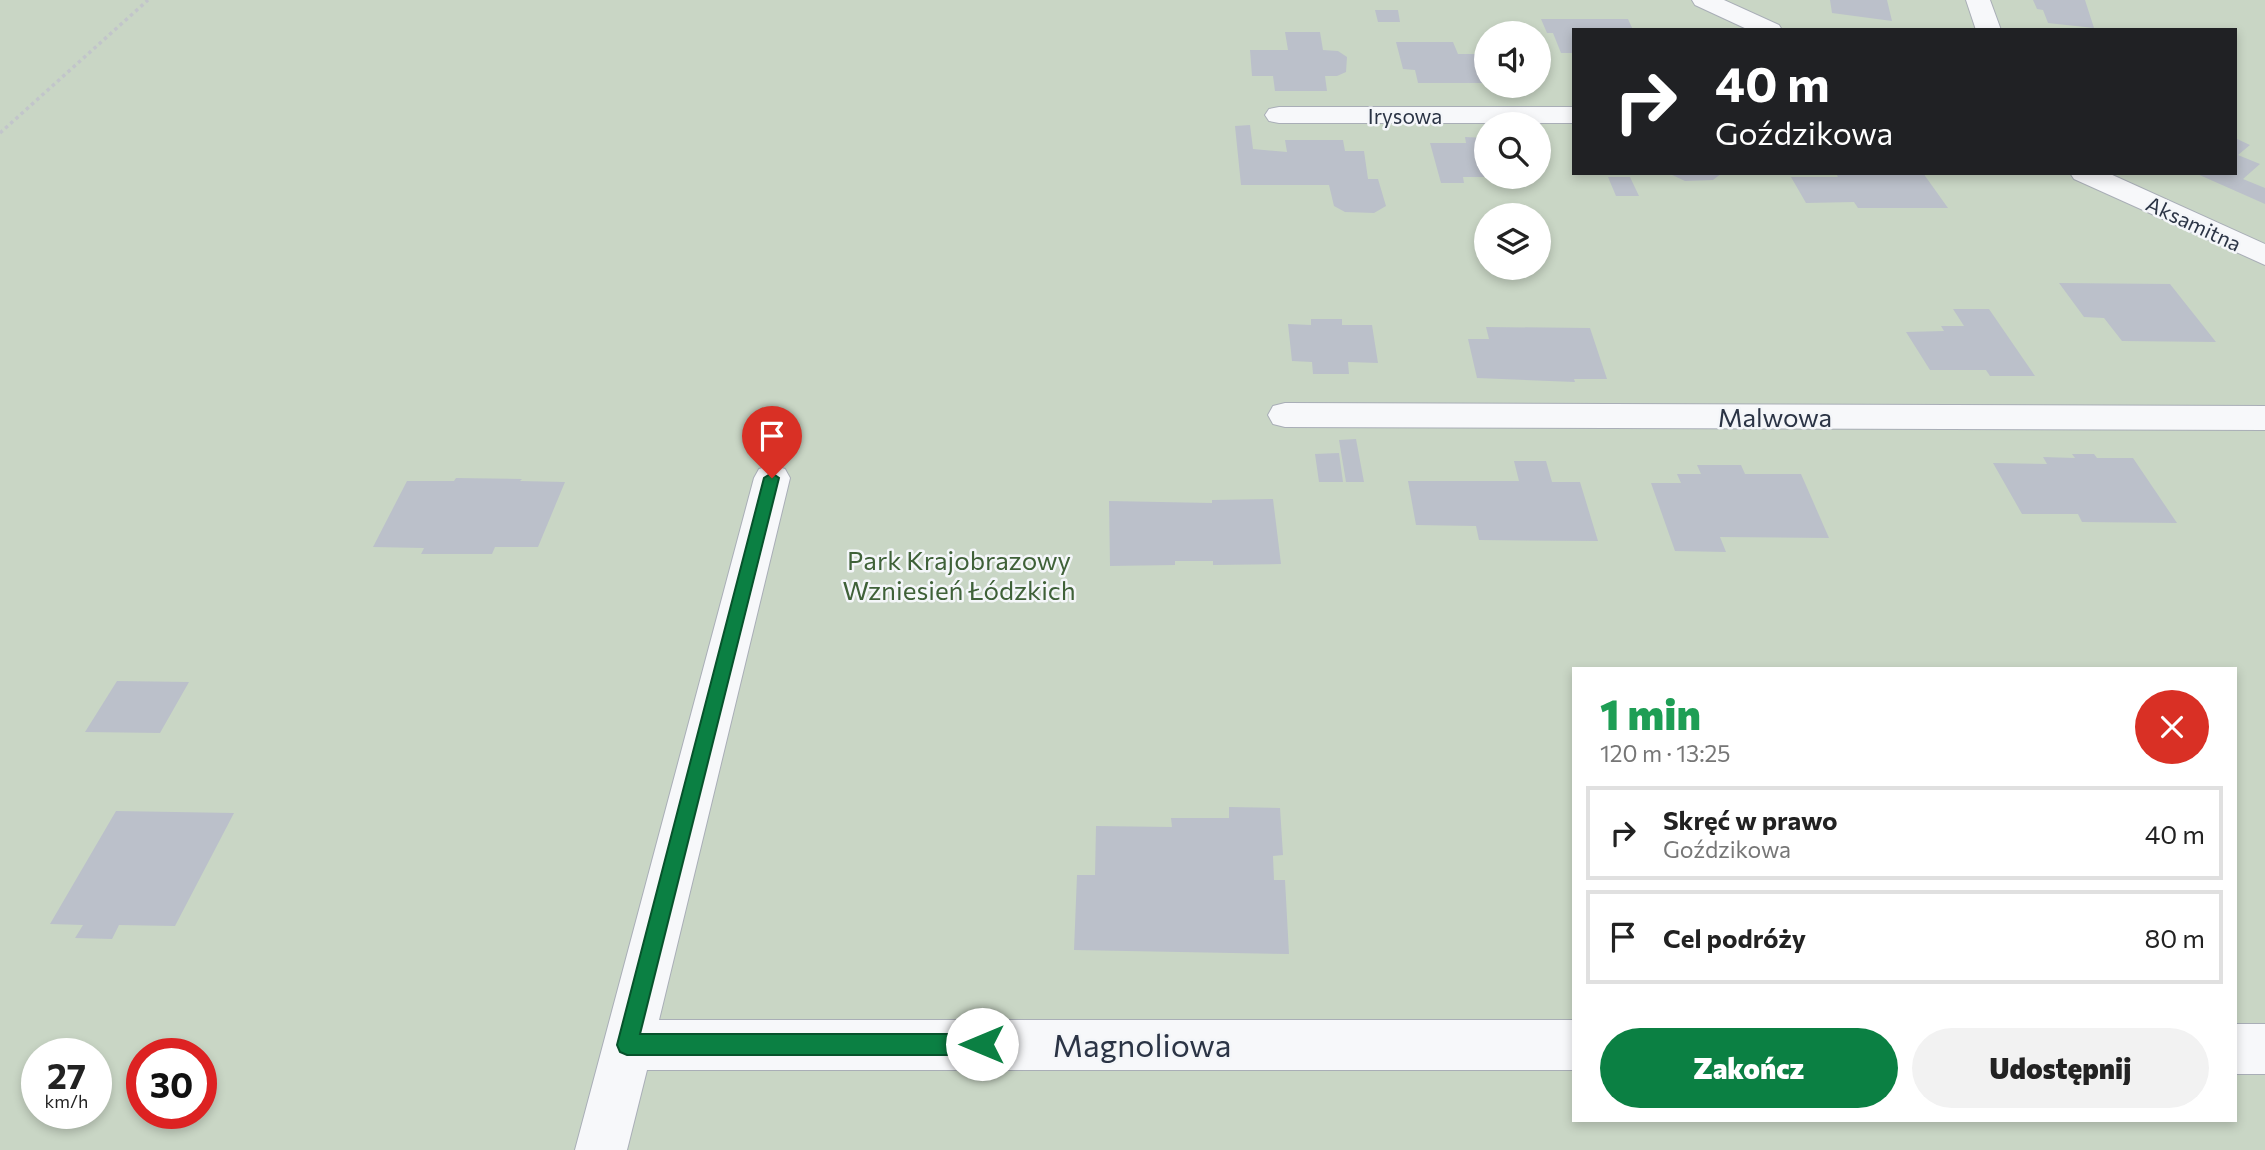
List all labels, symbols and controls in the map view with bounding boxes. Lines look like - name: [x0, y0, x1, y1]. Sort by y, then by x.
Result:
- map controls: [1474, 21, 1551, 280]
- button: sound: [1474, 21, 1551, 98]
- text: 40 m: [1715, 52, 1830, 112]
- icon: right: [1600, 56, 1691, 147]
- street label: Irysowa: [1368, 103, 1442, 128]
- button: search: [1474, 112, 1551, 189]
- text: Goździkowa: [1715, 112, 1893, 152]
- street label: Aksamitna: [2143, 190, 2245, 256]
- button: layers: [1474, 203, 1551, 280]
- street label: Malwowa: [1718, 401, 1832, 432]
- pin: [742, 406, 802, 478]
- icon: arrive: [753, 417, 791, 455]
- park label: Park Krajobrazowy Wzniesień Łódzkich: [842, 544, 1076, 605]
- text: 1 min: [1600, 687, 1701, 739]
- button: close: [2135, 690, 2209, 764]
- text: 120 m · 13:25: [1600, 739, 1731, 767]
- text: Skręć w prawo: [1663, 804, 1838, 835]
- icon: right: [1604, 814, 1642, 852]
- text: 40 m: [2145, 818, 2205, 849]
- text: Goździkowa: [1663, 835, 1791, 863]
- icon: arrive: [1604, 918, 1642, 956]
- text: Cel podróży: [1663, 922, 1806, 953]
- text: 80 m: [2145, 922, 2205, 953]
- position arrow: [945, 1007, 1019, 1081]
- street label: Magnoliowa: [1053, 1024, 1231, 1064]
- button: Zakończ: [1600, 1028, 1898, 1108]
- button: Udostępnij: [1912, 1028, 2209, 1108]
- speed limit sign: 30: [126, 1038, 217, 1129]
- text: 27: [47, 1053, 86, 1096]
- text: km/h: [45, 1090, 88, 1112]

